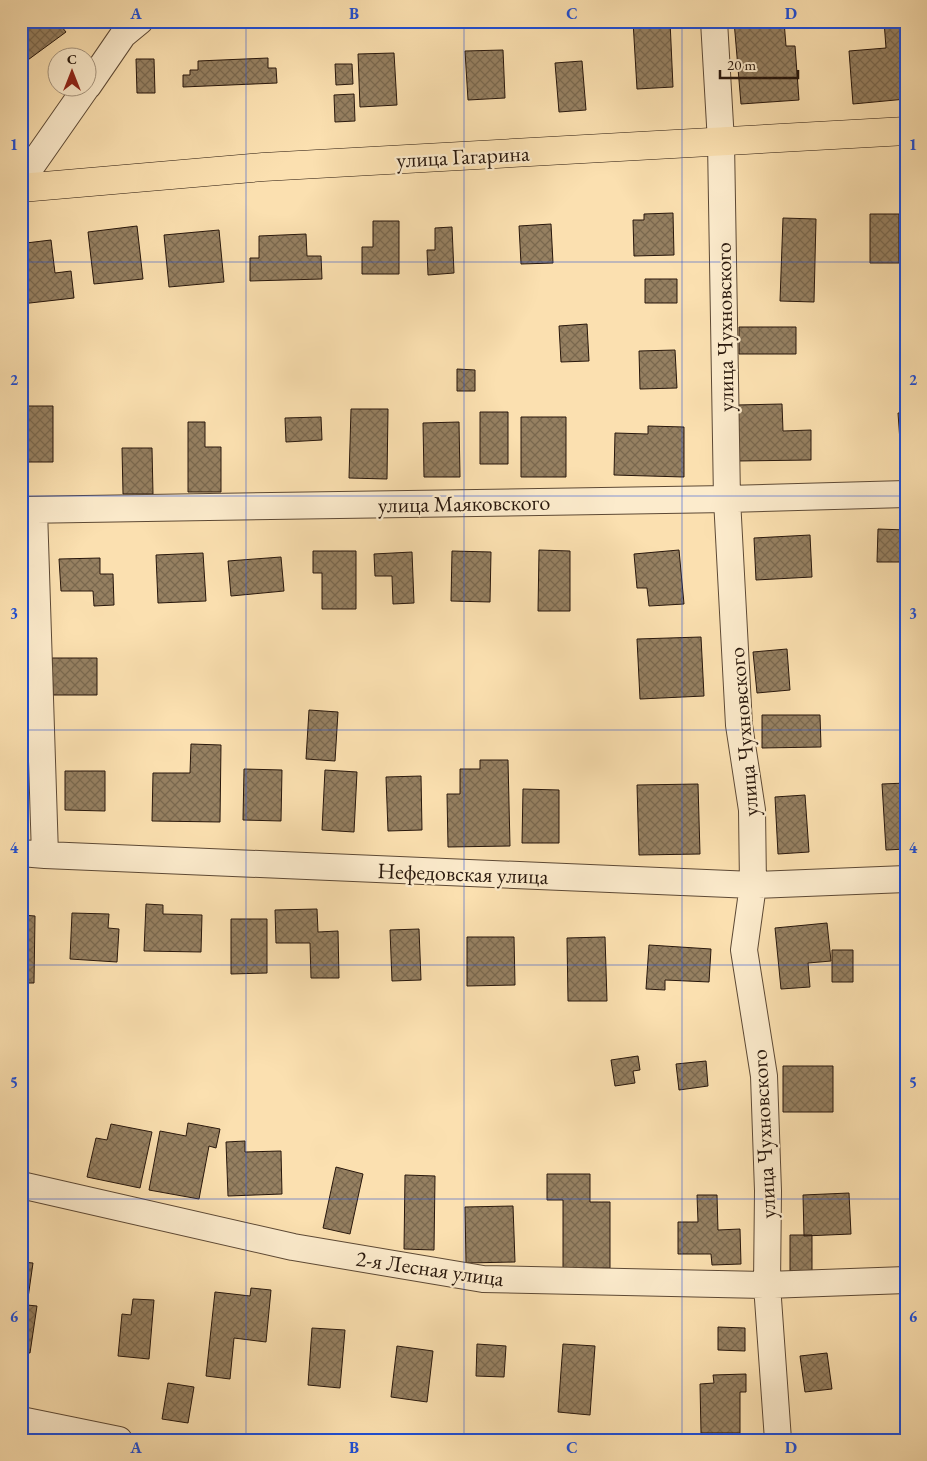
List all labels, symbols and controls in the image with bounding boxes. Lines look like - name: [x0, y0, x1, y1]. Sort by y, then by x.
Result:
- text: A: [129, 3, 142, 24]
- text: B: [349, 3, 359, 24]
- text: C: [566, 3, 578, 24]
- text: D: [785, 3, 797, 24]
- north arrow: [48, 48, 98, 98]
- scale bar: [720, 48, 797, 80]
- text: С: [67, 50, 77, 68]
- text: 20 m: [727, 55, 756, 74]
- text: 1: [10, 134, 18, 155]
- text: 1: [909, 134, 917, 155]
- street label: улица Гагарина: [396, 139, 531, 174]
- street label: улица Чухновского: [709, 242, 740, 412]
- text: 2: [10, 369, 19, 390]
- text: 2: [909, 369, 918, 390]
- street label: улица Маяковского: [378, 487, 551, 520]
- text: 3: [10, 603, 18, 624]
- text: 3: [909, 603, 917, 624]
- street label: улица Чухновского: [722, 646, 765, 818]
- text: 4: [10, 837, 19, 858]
- text: 4: [909, 837, 918, 858]
- street label: Нефедовская улица: [377, 856, 549, 891]
- street label: улица Чухновского: [745, 1048, 782, 1219]
- text: 5: [10, 1072, 18, 1093]
- text: 5: [909, 1072, 917, 1093]
- street label: 2-я Лесная улица: [354, 1244, 506, 1293]
- text: 6: [10, 1306, 19, 1327]
- text: 6: [909, 1306, 918, 1327]
- text: A: [129, 1437, 142, 1458]
- text: B: [349, 1437, 359, 1458]
- text: C: [566, 1437, 578, 1458]
- text: D: [785, 1437, 797, 1458]

